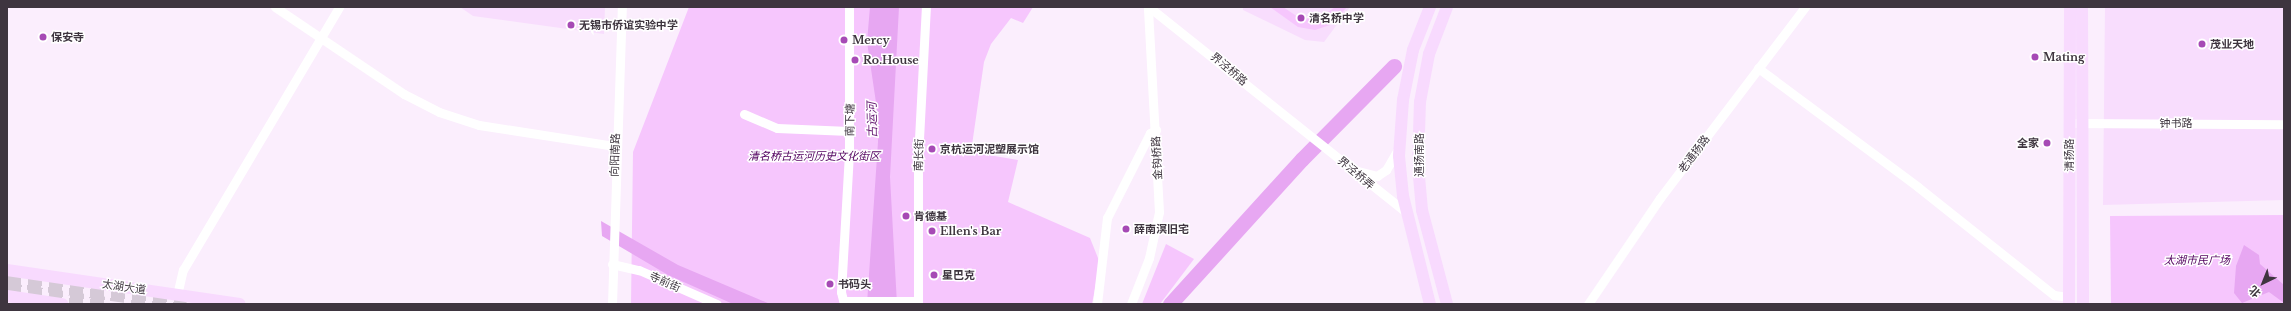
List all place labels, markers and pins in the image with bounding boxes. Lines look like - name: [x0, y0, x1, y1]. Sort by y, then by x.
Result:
- place label: 清名桥中学: [1309, 11, 1364, 25]
- marker: 清名桥中学: [1296, 13, 1306, 23]
- place label: 无锡市侨谊实验中学: [579, 18, 678, 32]
- marker: 无锡市侨谊实验中学: [566, 20, 576, 30]
- place label: 保安寺: [51, 30, 84, 44]
- marker: 保安寺: [38, 32, 48, 42]
- place label: Mercy: [852, 33, 890, 47]
- marker: Mercy: [839, 35, 849, 45]
- place label: 茂业天地: [2210, 37, 2254, 51]
- marker: 茂业天地: [2197, 39, 2207, 49]
- place label: Mating: [2043, 50, 2085, 64]
- marker: Mating: [2030, 52, 2040, 62]
- place label: Ro.House: [863, 53, 919, 67]
- marker: Ro.House: [850, 55, 860, 65]
- place label: 全家: [2017, 136, 2039, 150]
- marker: 全家: [2042, 138, 2052, 148]
- place label: 京杭运河泥塑展示馆: [940, 142, 1039, 156]
- marker: 京杭运河泥塑展示馆: [927, 144, 937, 154]
- place label: 肯德基: [914, 209, 947, 223]
- marker: 肯德基: [901, 211, 911, 221]
- place label: 薛南溟旧宅: [1134, 222, 1189, 236]
- place label: Ellen's Bar: [940, 224, 1001, 238]
- marker: 薛南溟旧宅: [1121, 224, 1131, 234]
- marker: Ellen's Bar: [927, 226, 937, 236]
- place label: 星巴克: [942, 268, 975, 282]
- marker: 星巴克: [929, 270, 939, 280]
- place label: 书码头: [838, 277, 871, 291]
- marker: 书码头: [825, 279, 835, 289]

